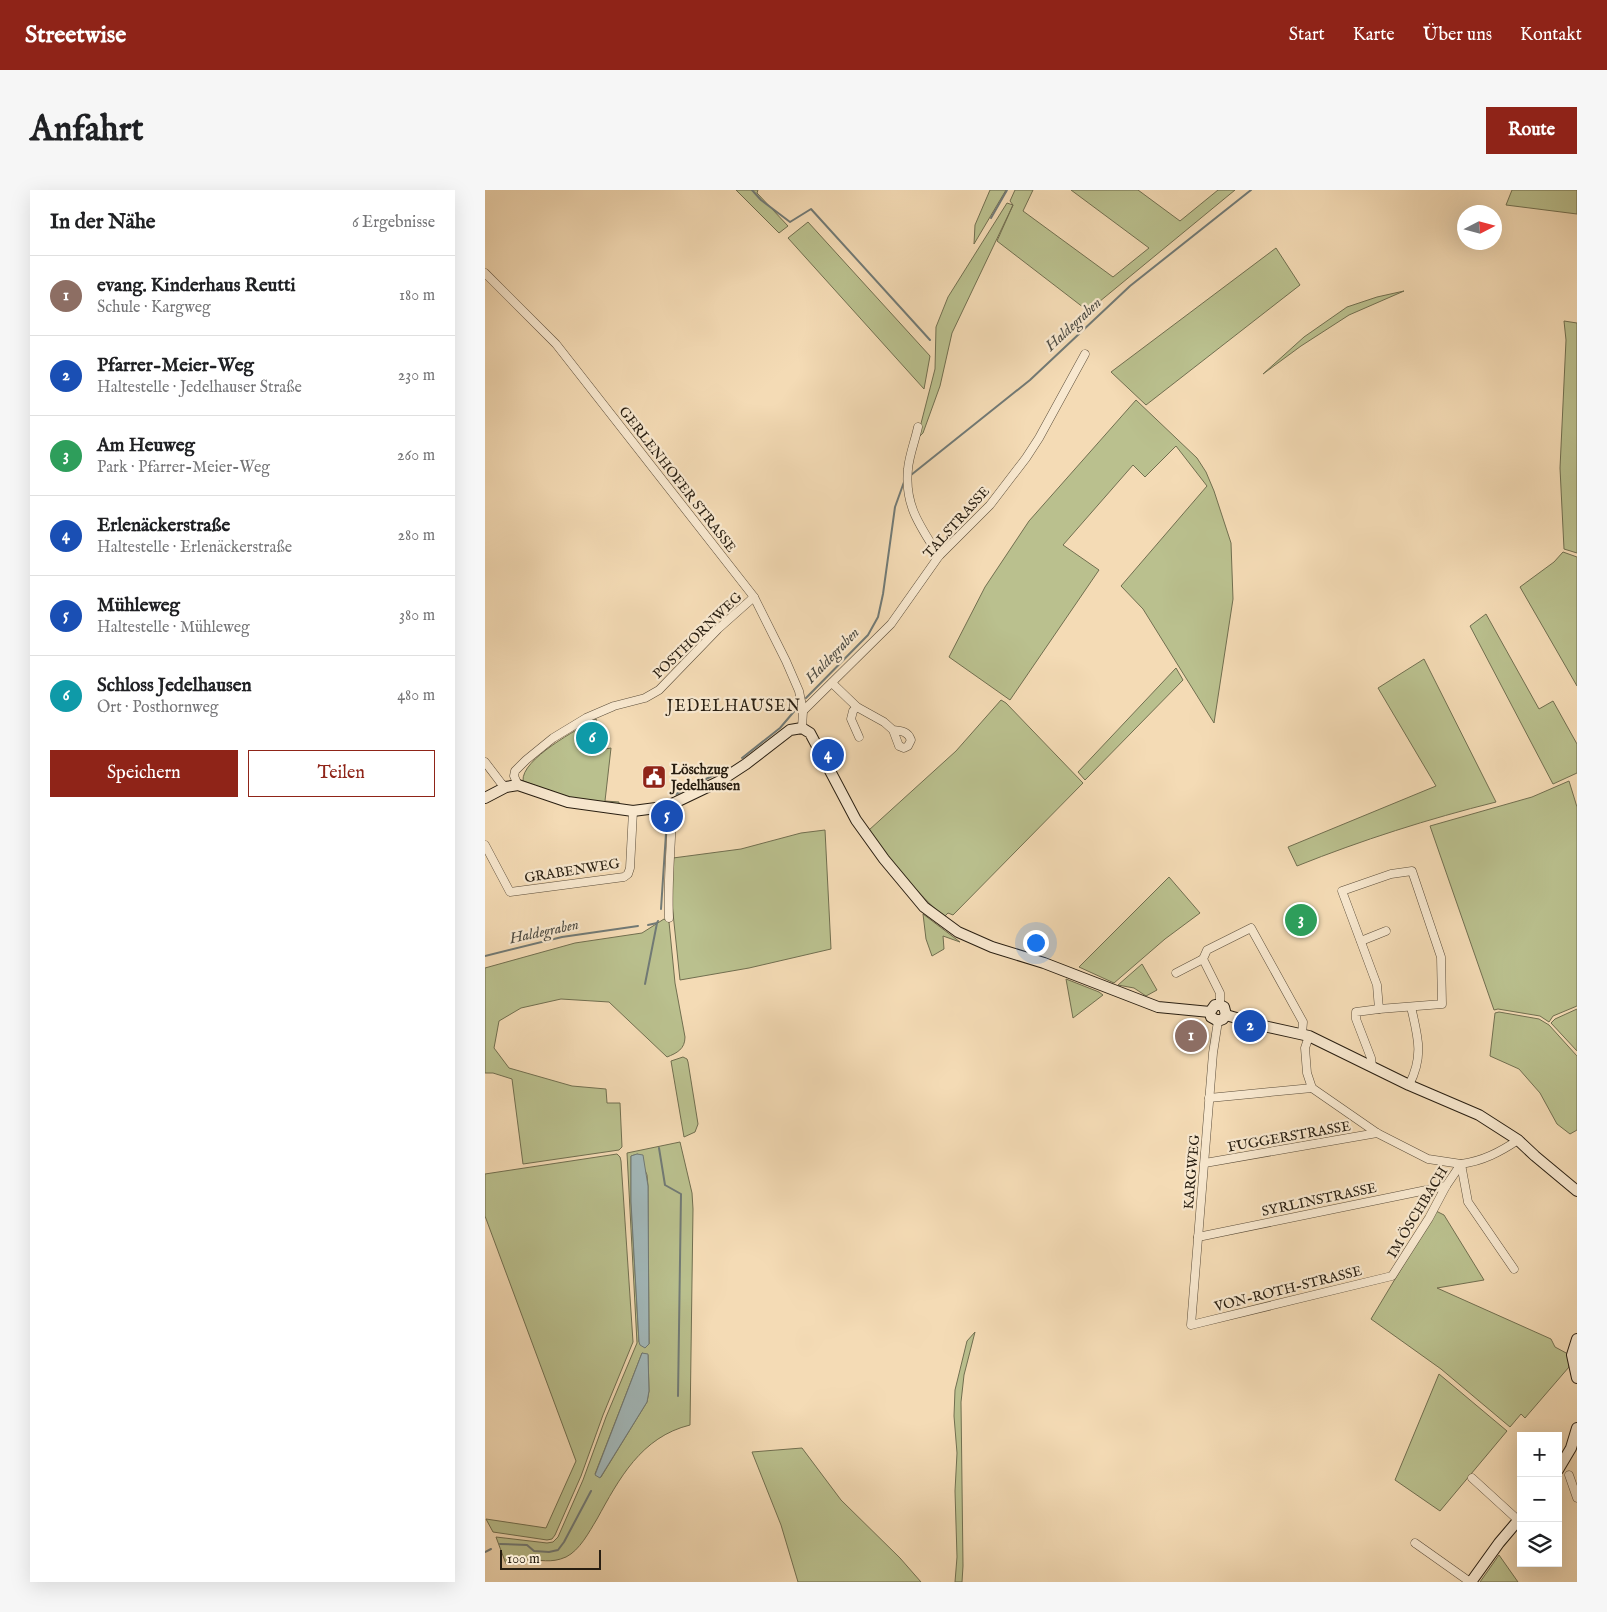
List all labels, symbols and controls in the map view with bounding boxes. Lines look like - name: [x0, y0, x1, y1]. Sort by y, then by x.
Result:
- text: Streetwise: [25, 20, 126, 51]
- text: Start: [1289, 24, 1325, 47]
- text: Karte: [1353, 24, 1395, 47]
- text: Über uns: [1423, 24, 1492, 47]
- text: Kontakt: [1520, 24, 1582, 47]
- button: Route: [1486, 107, 1577, 154]
- text: Anfahrt: [30, 108, 144, 153]
- north arrow: [1457, 205, 1502, 250]
- text: In der Nähe: [50, 209, 156, 236]
- text: 6 Ergebnisse: [352, 213, 435, 233]
- text: evang. Kinderhaus Reutti: [97, 274, 296, 298]
- text: 1: [63, 286, 69, 306]
- text: 180 m: [399, 286, 435, 306]
- water label: Haldegraben: [1040, 293, 1106, 357]
- text: Schule · Kargweg: [97, 298, 211, 318]
- text: Pfarrer-Meier-Weg: [97, 354, 254, 378]
- text: 2: [62, 366, 70, 386]
- text: 230 m: [398, 366, 435, 386]
- text: Haltestelle · Jedelhauser Straße: [97, 378, 302, 398]
- street label: GERLENHOFER STRASSE: [615, 403, 740, 556]
- text: Am Heuweg: [97, 434, 195, 458]
- text: 3: [63, 446, 69, 466]
- text: 260 m: [397, 446, 435, 466]
- text: Park · Pfarrer-Meier-Weg: [97, 458, 270, 478]
- street label: TALSTRASSE: [920, 483, 994, 562]
- text: Erlenäckerstraße: [97, 514, 230, 538]
- text: 4: [62, 526, 70, 546]
- text: 280 m: [398, 526, 435, 546]
- text: Haltestelle · Erlenäckerstraße: [97, 538, 292, 558]
- street label: POSTHORNWEG: [649, 588, 747, 683]
- text: Mühleweg: [97, 594, 180, 618]
- text: 5: [63, 606, 69, 626]
- text: 380 m: [399, 606, 435, 626]
- text: Haltestelle · Mühleweg: [97, 618, 250, 638]
- water label: Haldegraben: [800, 623, 864, 689]
- text: Schloss Jedelhausen: [97, 674, 252, 698]
- text: 6: [63, 686, 69, 706]
- text: 480 m: [397, 686, 435, 706]
- district label: JEDELHAUSEN: [665, 697, 801, 717]
- text: Ort · Posthornweg: [97, 698, 219, 718]
- pin: 6: [576, 719, 608, 757]
- pin: 4: [812, 736, 844, 774]
- button: Speichern: [50, 750, 238, 797]
- button: Teilen: [248, 750, 435, 797]
- place label: Löschzug Jedelhausen: [669, 761, 741, 795]
- public building icon: Löschzug Jedelhausen: [641, 764, 667, 790]
- pin: 5: [651, 797, 683, 835]
- street label: GRABENWEG: [523, 854, 622, 887]
- pin: 3: [1285, 901, 1317, 939]
- water label: Haldegraben: [507, 915, 581, 949]
- your location: [1023, 930, 1049, 956]
- pin: 2: [1234, 1007, 1266, 1045]
- pin: 1: [1175, 1017, 1207, 1055]
- street label: FUGGERSTRASSE: [1226, 1117, 1352, 1157]
- street label: KARGWEG: [1180, 1133, 1204, 1210]
- street label: IM ÖSCHBACH: [1383, 1163, 1452, 1262]
- street label: SYRLINSTRASSE: [1260, 1179, 1379, 1221]
- street label: VON-ROTH-STRASSE: [1212, 1262, 1364, 1316]
- map controls: [1517, 1432, 1562, 1567]
- button: +: [1517, 1432, 1562, 1477]
- button: −: [1517, 1477, 1562, 1522]
- button: layers: [1517, 1522, 1562, 1567]
- scale bar: [500, 1547, 601, 1570]
- text: 100 m: [507, 1550, 540, 1568]

